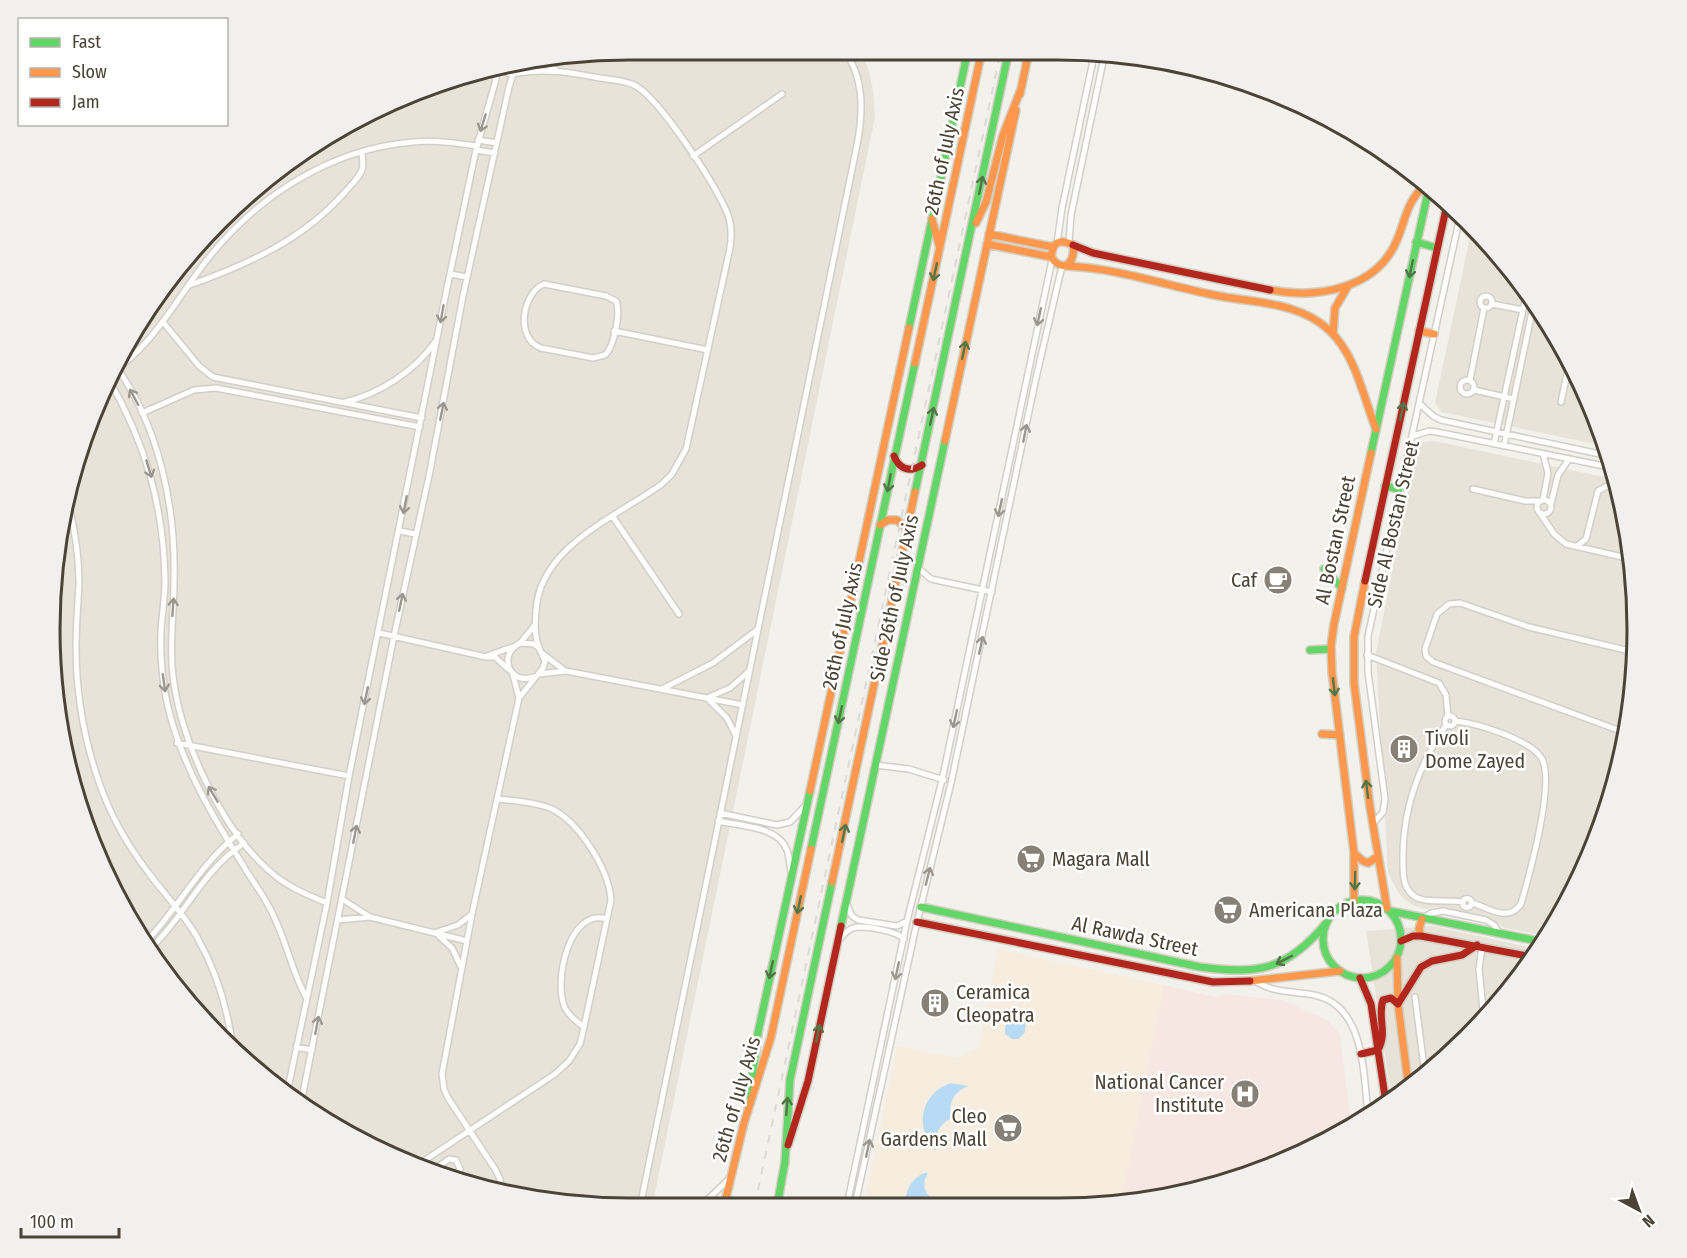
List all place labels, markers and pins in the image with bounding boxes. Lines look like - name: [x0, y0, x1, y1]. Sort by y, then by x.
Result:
- cafe icon: Caf: [1262, 564, 1294, 596]
- place label: Caf: [1231, 568, 1259, 592]
- place label: Tivoli Dome Zayed: [1425, 726, 1525, 773]
- building icon: Tivoli Dome Zayed: [1388, 733, 1420, 765]
- supermarket icon: Magara Mall: [1015, 843, 1047, 875]
- place label: Magara Mall: [1052, 847, 1150, 871]
- supermarket icon: Americana Plaza: [1212, 894, 1244, 926]
- place label: Americana Plaza: [1249, 898, 1383, 922]
- place label: Ceramica Cleopatra: [956, 980, 1035, 1027]
- building icon: Ceramica Cleopatra: [919, 987, 951, 1019]
- place label: National Cancer Institute: [1095, 1070, 1224, 1117]
- hospital icon: National Cancer Institute: [1229, 1078, 1261, 1110]
- place label: Cleo Gardens Mall: [881, 1104, 987, 1151]
- supermarket icon: Cleo Gardens Mall: [992, 1112, 1024, 1144]

